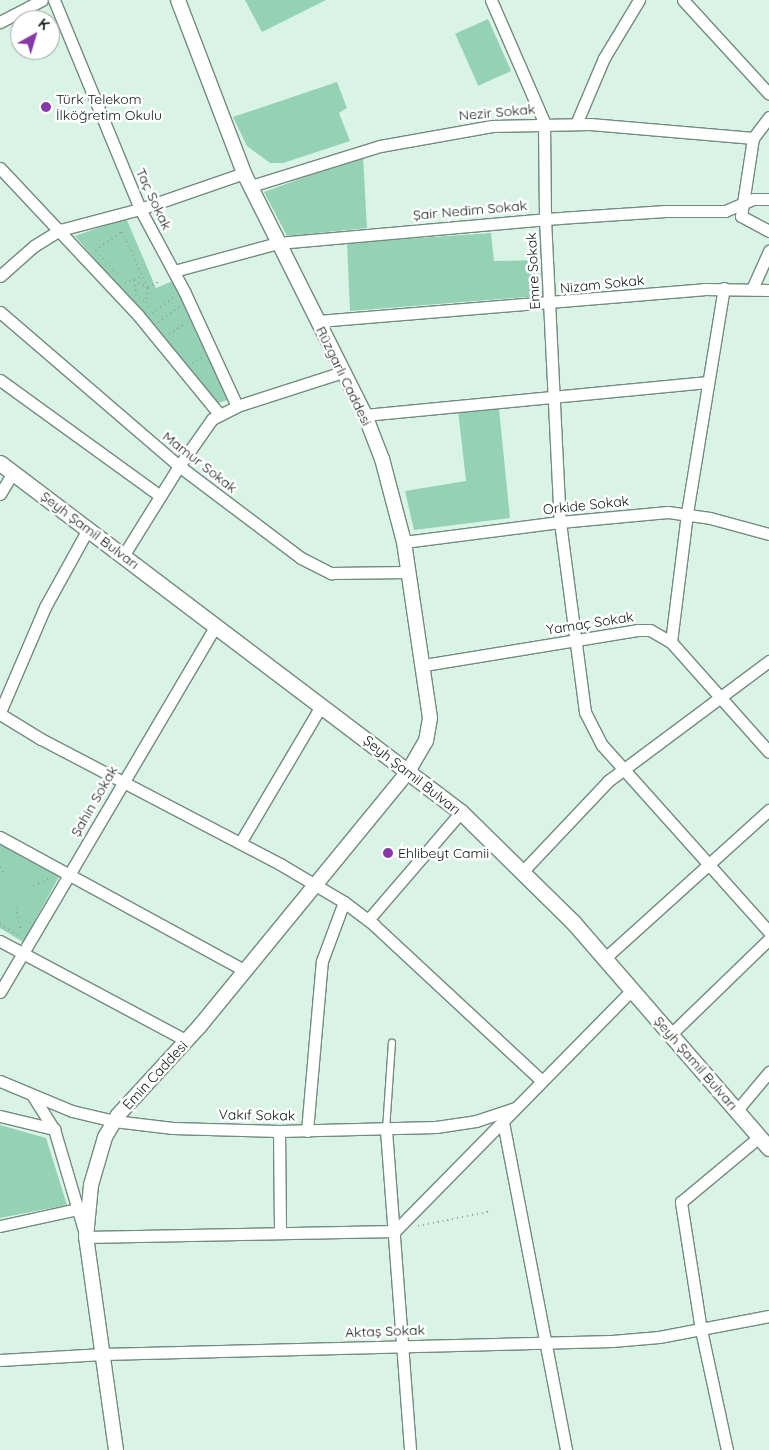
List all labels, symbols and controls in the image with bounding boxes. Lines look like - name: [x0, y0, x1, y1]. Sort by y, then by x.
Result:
- north arrow: [10, 10, 60, 60]
- text: K: [35, 14, 53, 34]
- place label: Türk Telekom İlköğretim Okulu: [56, 91, 162, 124]
- street label: Nezir Sokak: [458, 100, 536, 124]
- marker: Türk Telekom İlköğretim Okulu: [40, 101, 52, 113]
- street label: Taç Sokak: [132, 165, 176, 233]
- street label: Şair Nedim Sokak: [412, 197, 528, 223]
- street label: Emre Sokak: [523, 232, 543, 310]
- street label: Nizam Sokak: [559, 271, 645, 297]
- street label: Rüzgarlı Caddesi: [313, 324, 375, 428]
- street label: Mamur Sokak: [159, 428, 241, 496]
- street label: Şeyh Şamil Bulvarı: [38, 488, 142, 572]
- street label: Orkide Sokak: [542, 492, 630, 518]
- street label: Yamaç Sokak: [545, 608, 635, 638]
- street label: Şeyh Şamil Bulvarı: [360, 732, 464, 818]
- street label: Şahin Sokak: [67, 763, 121, 839]
- place label: Ehlibeyt Camii: [398, 845, 489, 861]
- marker: Ehlibeyt Camii: [382, 847, 394, 859]
- street label: Şeyh Şamil Bulvarı: [651, 1013, 741, 1113]
- street label: Emin Caddesi: [119, 1037, 191, 1113]
- street label: Vakıf Sokak: [219, 1106, 295, 1124]
- street label: Aktaş Sokak: [345, 1321, 425, 1341]

